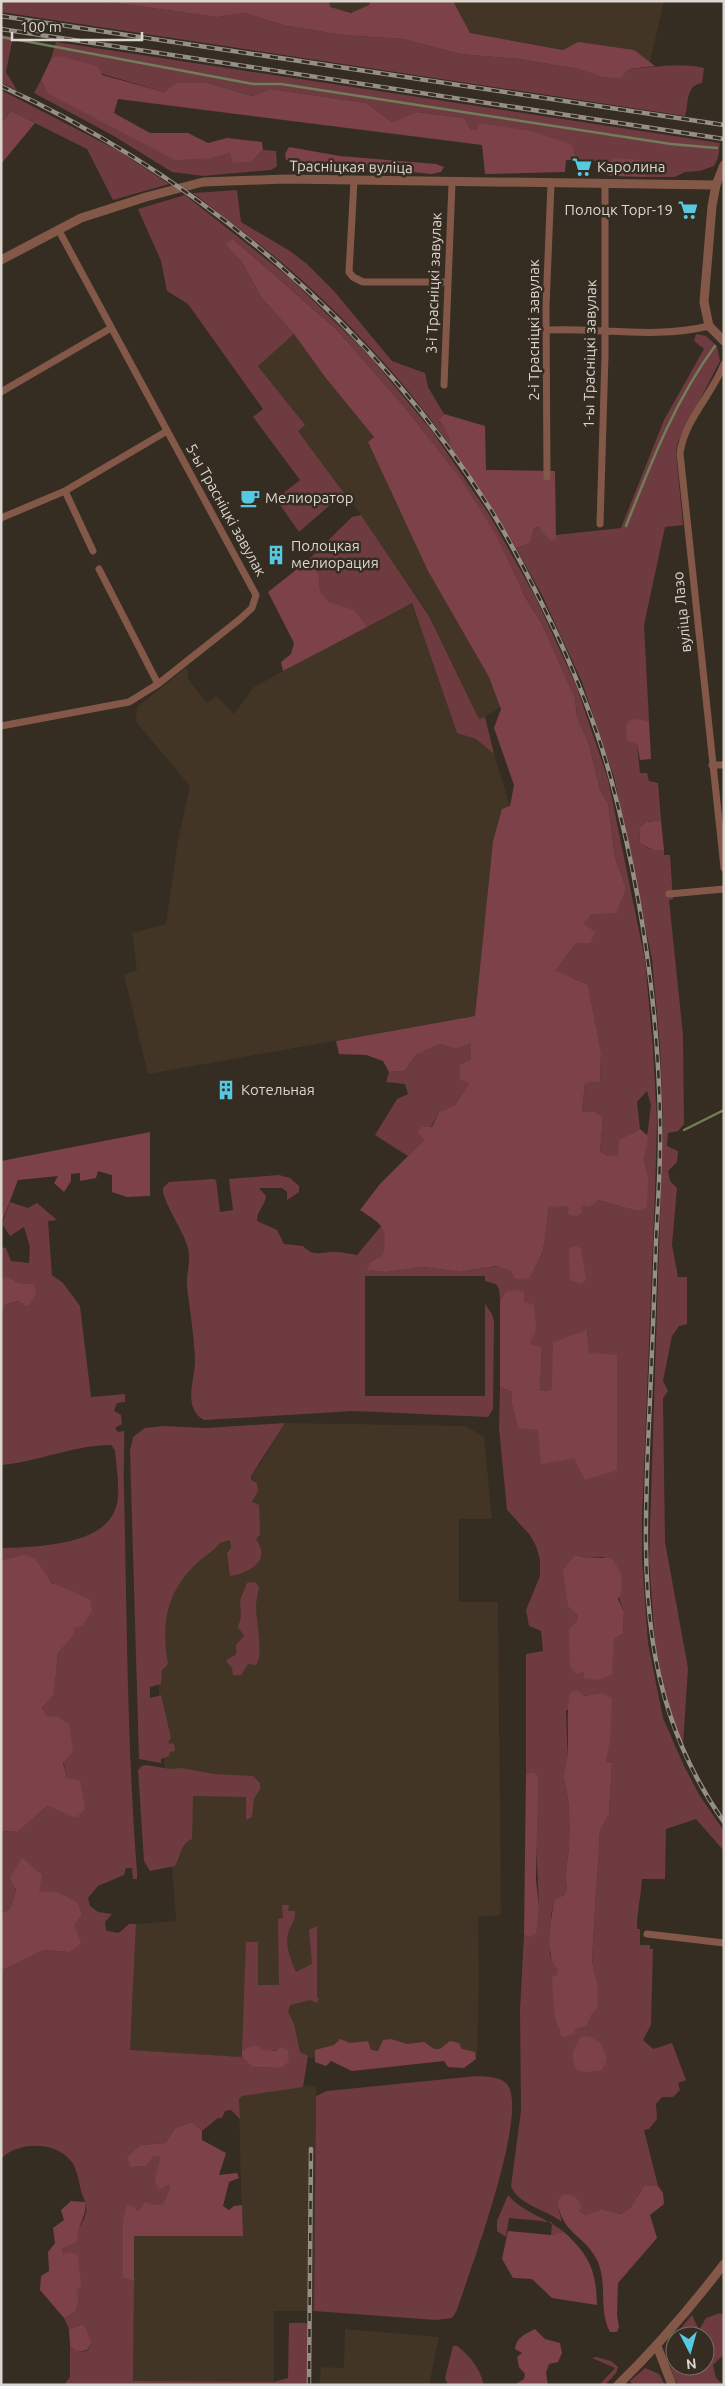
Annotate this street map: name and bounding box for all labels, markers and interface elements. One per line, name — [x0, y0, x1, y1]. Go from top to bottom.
scale bar — [12, 10, 142, 42]
text: 100 m — [20, 18, 62, 35]
supermarket icon: Каролина — [571, 156, 593, 178]
street label: Трасніцкая вуліца — [289, 157, 413, 176]
place label: Каролина — [597, 158, 666, 175]
supermarket icon: Полоцк Торг-19 — [677, 199, 699, 221]
place label: Полоцк Торг-19 — [565, 201, 673, 218]
street label: 3-і Трасніцкі завулак — [423, 212, 444, 354]
street label: 2-і Трасніцкі завулак — [525, 259, 542, 401]
street label: 1-ы Трасніцкі завулак — [580, 279, 599, 429]
street label: 5-ы Трасніцкі завулак — [183, 440, 270, 579]
cafe icon: Мелиоратор — [239, 487, 261, 509]
place label: Мелиоратор — [265, 489, 353, 506]
place label: Полоцкая мелиорация — [291, 537, 379, 571]
building icon: Полоцкая мелиорация — [265, 544, 287, 566]
street label: вуліца Лазо — [669, 571, 694, 654]
building icon: Котельная — [215, 1079, 237, 1101]
place label: Котельная — [241, 1081, 315, 1098]
north arrow — [665, 2326, 715, 2376]
text: N — [685, 2355, 697, 2372]

